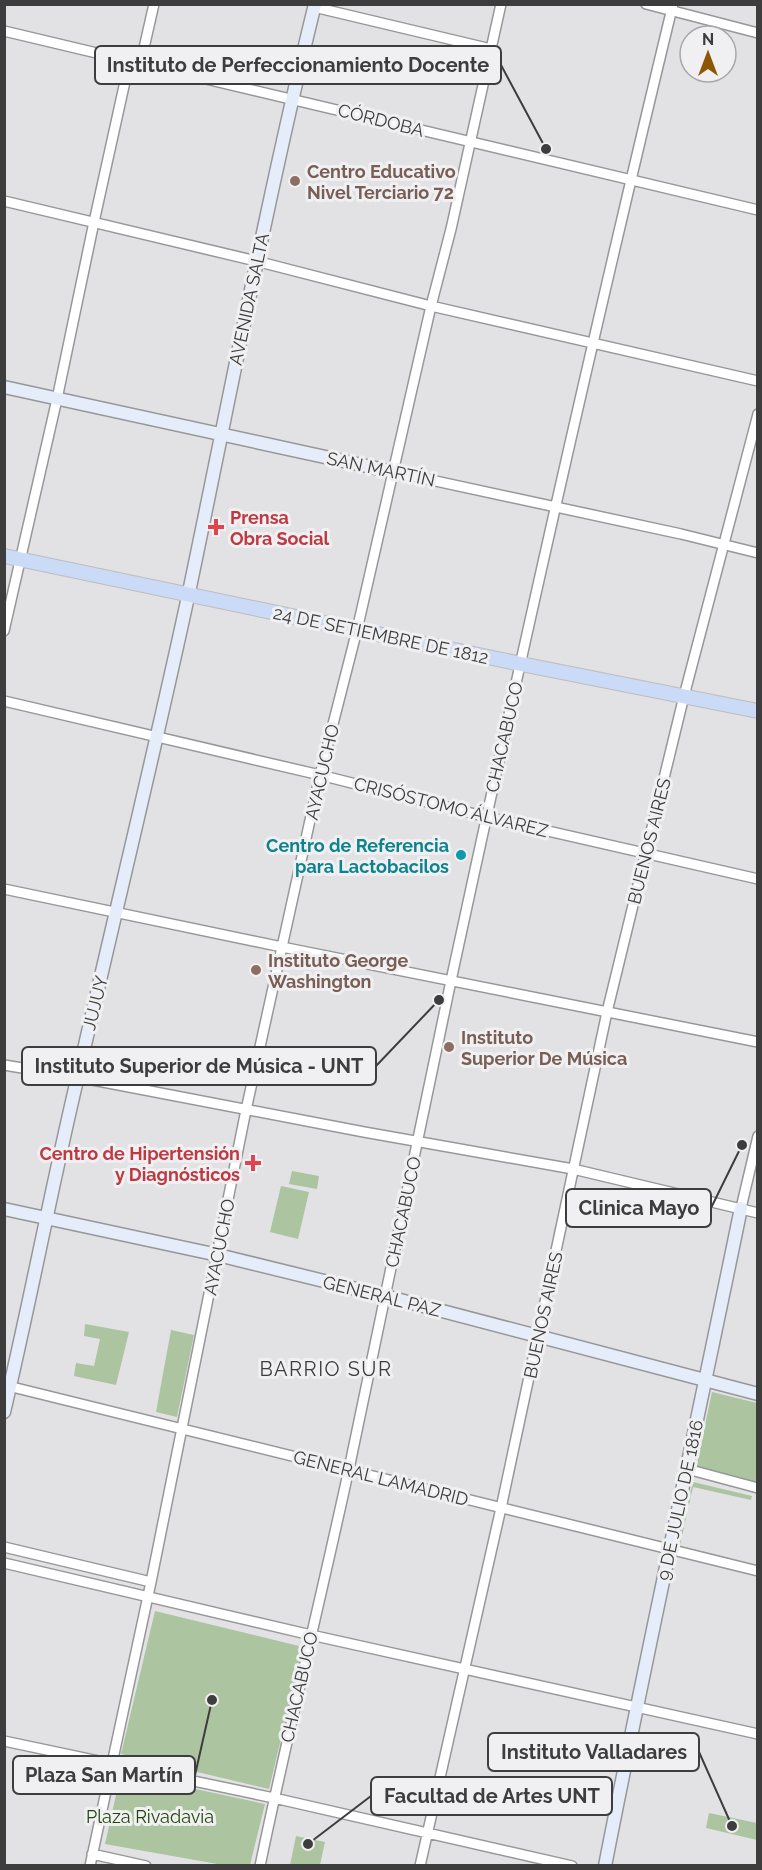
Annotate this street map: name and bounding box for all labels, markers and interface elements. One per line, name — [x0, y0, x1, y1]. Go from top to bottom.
north arrow — [678, 24, 738, 84]
text: N — [702, 30, 714, 49]
callout: Instituto de Perfeccionamiento Docente — [95, 46, 501, 84]
text: Instituto de Perfeccionamiento Docente — [107, 53, 489, 77]
street label: CÓRDOBA — [336, 98, 426, 141]
place label: Centro Educativo Nivel Terciario 72 — [307, 161, 456, 203]
marker: Centro Educativo Nivel Terciario 72 — [288, 174, 302, 188]
street label: AVENIDA SALTA — [225, 231, 273, 367]
street label: SAN MARTÍN — [325, 446, 437, 491]
place label: Prensa Obra Social — [230, 507, 330, 549]
marker: Prensa Obra Social — [207, 518, 225, 536]
street label: 24 DE SETIEMBRE DE 1812 — [271, 602, 491, 668]
street label: CHACABUCO — [481, 680, 527, 794]
street label: AYACUCHO — [301, 722, 343, 822]
street label: CRISÓSTOMO ÁLVAREZ — [352, 772, 551, 841]
street label: BUENOS AIRES — [623, 776, 675, 906]
place label: Centro de Referencia para Lactobacilos — [266, 835, 449, 877]
marker: Centro de Referencia para Lactobacilos — [454, 848, 468, 862]
place label: Instituto George Washington — [268, 950, 408, 992]
marker: Instituto George Washington — [249, 963, 263, 977]
street label: JUJUY — [78, 973, 112, 1033]
place label: Instituto Superior De Música — [461, 1027, 627, 1069]
marker: Instituto Superior De Música — [442, 1040, 456, 1054]
callout: Instituto Superior de Música - UNT — [22, 1047, 376, 1085]
text: Instituto Superior de Música - UNT — [35, 1054, 364, 1078]
place label: Centro de Hipertensión y Diagnósticos — [40, 1143, 240, 1185]
marker: Centro de Hipertensión y Diagnósticos — [244, 1154, 262, 1172]
street label: CHACABUCO — [381, 1155, 425, 1269]
callout: Clinica Mayo — [566, 1189, 711, 1227]
text: Clinica Mayo — [579, 1196, 699, 1220]
street label: AYACUCHO — [199, 1197, 239, 1297]
street label: BUENOS AIRES — [519, 1250, 567, 1380]
street label: GENERAL PAZ — [321, 1271, 443, 1321]
district label: BARRIO SUR — [259, 1357, 393, 1381]
street label: 9 DE JULIO DE 1816 — [653, 1418, 707, 1582]
street label: GENERAL LAMADRID — [291, 1446, 471, 1510]
street label: CHACABUCO — [276, 1630, 322, 1744]
callout: Instituto Valladares — [488, 1733, 699, 1771]
text: Instituto Valladares — [501, 1740, 687, 1764]
callout: Plaza San Martín — [13, 1756, 195, 1794]
text: Plaza San Martín — [25, 1763, 183, 1787]
callout: Facultad de Artes UNT — [371, 1777, 612, 1815]
text: Facultad de Artes UNT — [384, 1784, 601, 1808]
park label: Plaza Rivadavia — [86, 1806, 214, 1827]

